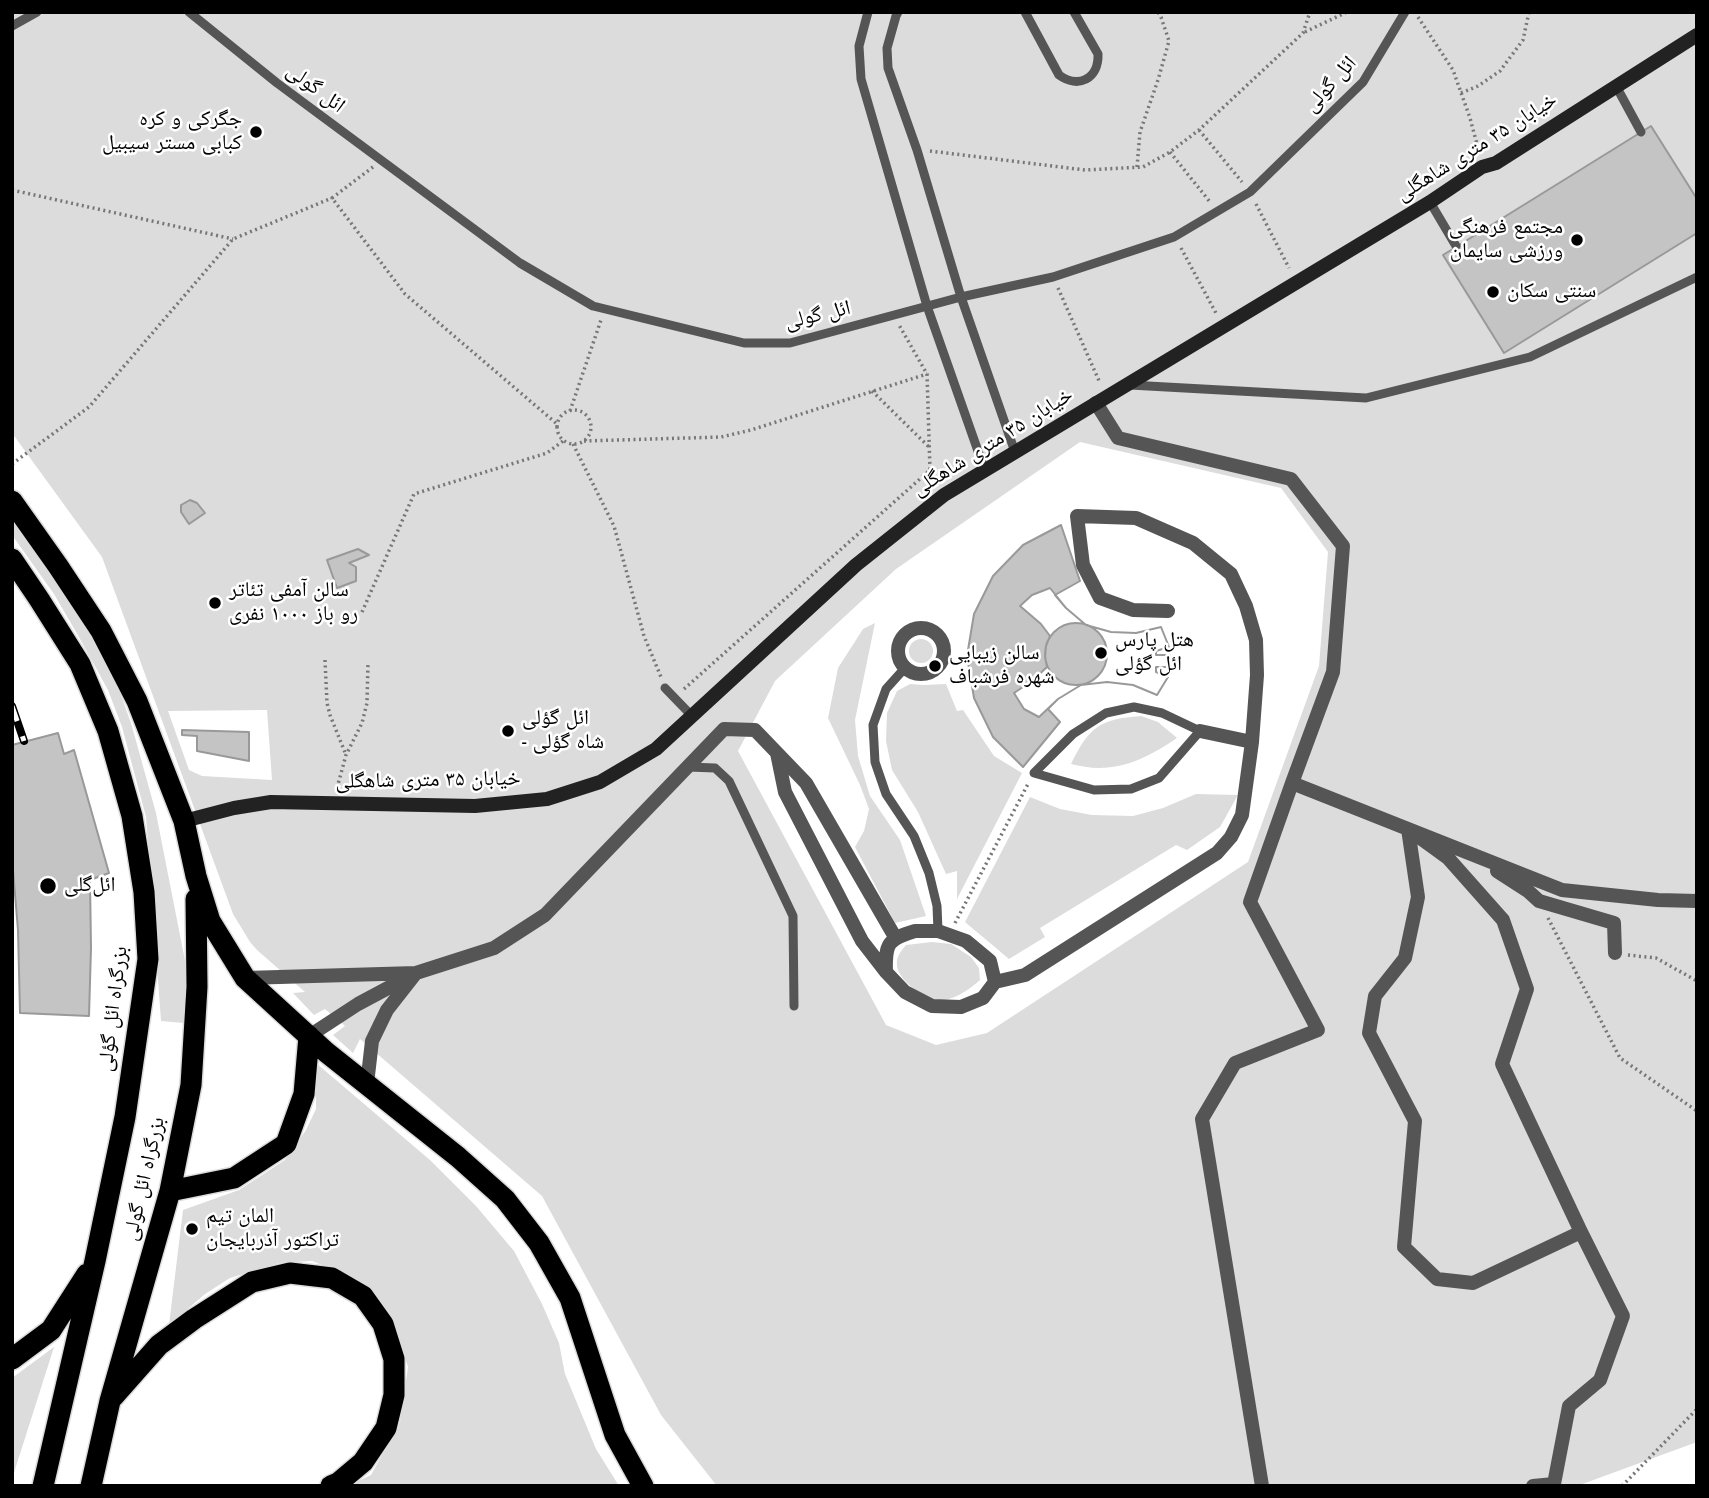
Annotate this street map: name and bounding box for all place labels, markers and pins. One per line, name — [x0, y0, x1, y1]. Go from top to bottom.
place label: جگرکی و کره کبابی مستر سیبیل — [102, 107, 242, 157]
marker: جگرکی و کره کبابی مستر سیبیل — [248, 124, 264, 140]
place label: مجتمع فرهنگی ورزشی سایمان — [1449, 215, 1563, 265]
marker: مجتمع فرهنگی ورزشی سایمان — [1569, 232, 1585, 248]
place label: سنتی سکان — [1507, 279, 1596, 305]
marker: سنتی سکان — [1485, 284, 1501, 300]
place label: سالن آمفی تئاتر رو باز ۱۰۰۰ نفری — [229, 578, 358, 628]
marker: سالن آمفی تئاتر رو باز ۱۰۰۰ نفری — [207, 595, 223, 611]
place label: هتل پارس ائل گؤلی — [1115, 628, 1194, 678]
place label: سالن زیبایی شهره فرشباف — [949, 641, 1055, 691]
marker: هتل پارس ائل گؤلی — [1093, 645, 1109, 661]
marker: سالن زیبایی شهره فرشباف — [927, 658, 943, 674]
place label: ائل گؤلی - شاه گؤلی — [522, 706, 604, 756]
marker: ائل گؤلی - شاه گؤلی — [500, 723, 516, 739]
place label: ائل‌گلی — [64, 873, 115, 899]
marker: ائل‌گلی — [38, 876, 58, 896]
place label: المان تیم تراکتور آذربایجان — [206, 1204, 339, 1254]
marker: المان تیم تراکتور آذربایجان — [184, 1221, 200, 1237]

